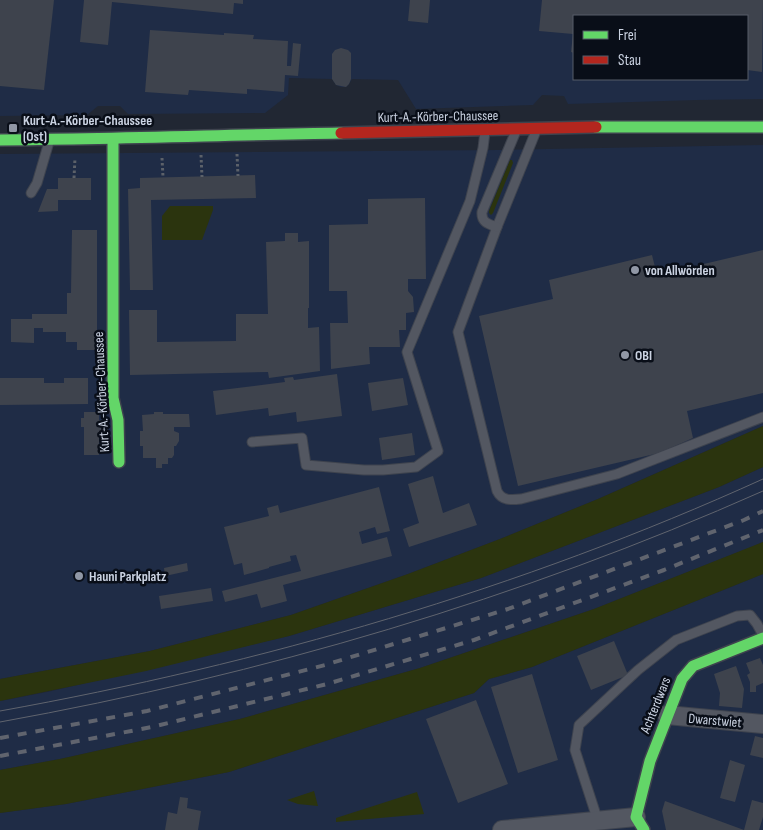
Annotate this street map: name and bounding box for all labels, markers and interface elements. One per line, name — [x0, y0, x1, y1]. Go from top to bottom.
legend — [573, 15, 748, 80]
text: Frei — [618, 26, 637, 45]
text: Stau — [618, 51, 641, 70]
street label: Kurt-A.-Körber-Chaussee — [377, 107, 499, 126]
place label: Kurt-A.-Körber-Chaussee (Ost) — [23, 112, 152, 145]
marker: Kurt-A.-Körber-Chaussee (Ost) — [7, 122, 19, 134]
place label: von Allwörden — [645, 262, 715, 279]
marker: von Allwörden — [629, 264, 641, 276]
street label: Kurt-A.-Körber-Chaussee — [90, 331, 113, 453]
place label: OBI — [635, 347, 652, 364]
marker: OBI — [619, 349, 631, 361]
place label: Hauni Parkplatz — [89, 568, 167, 585]
marker: Hauni Parkplatz — [73, 570, 85, 582]
street label: Achterdwars — [636, 675, 674, 737]
street label: Dwarstwiet — [688, 710, 742, 731]

